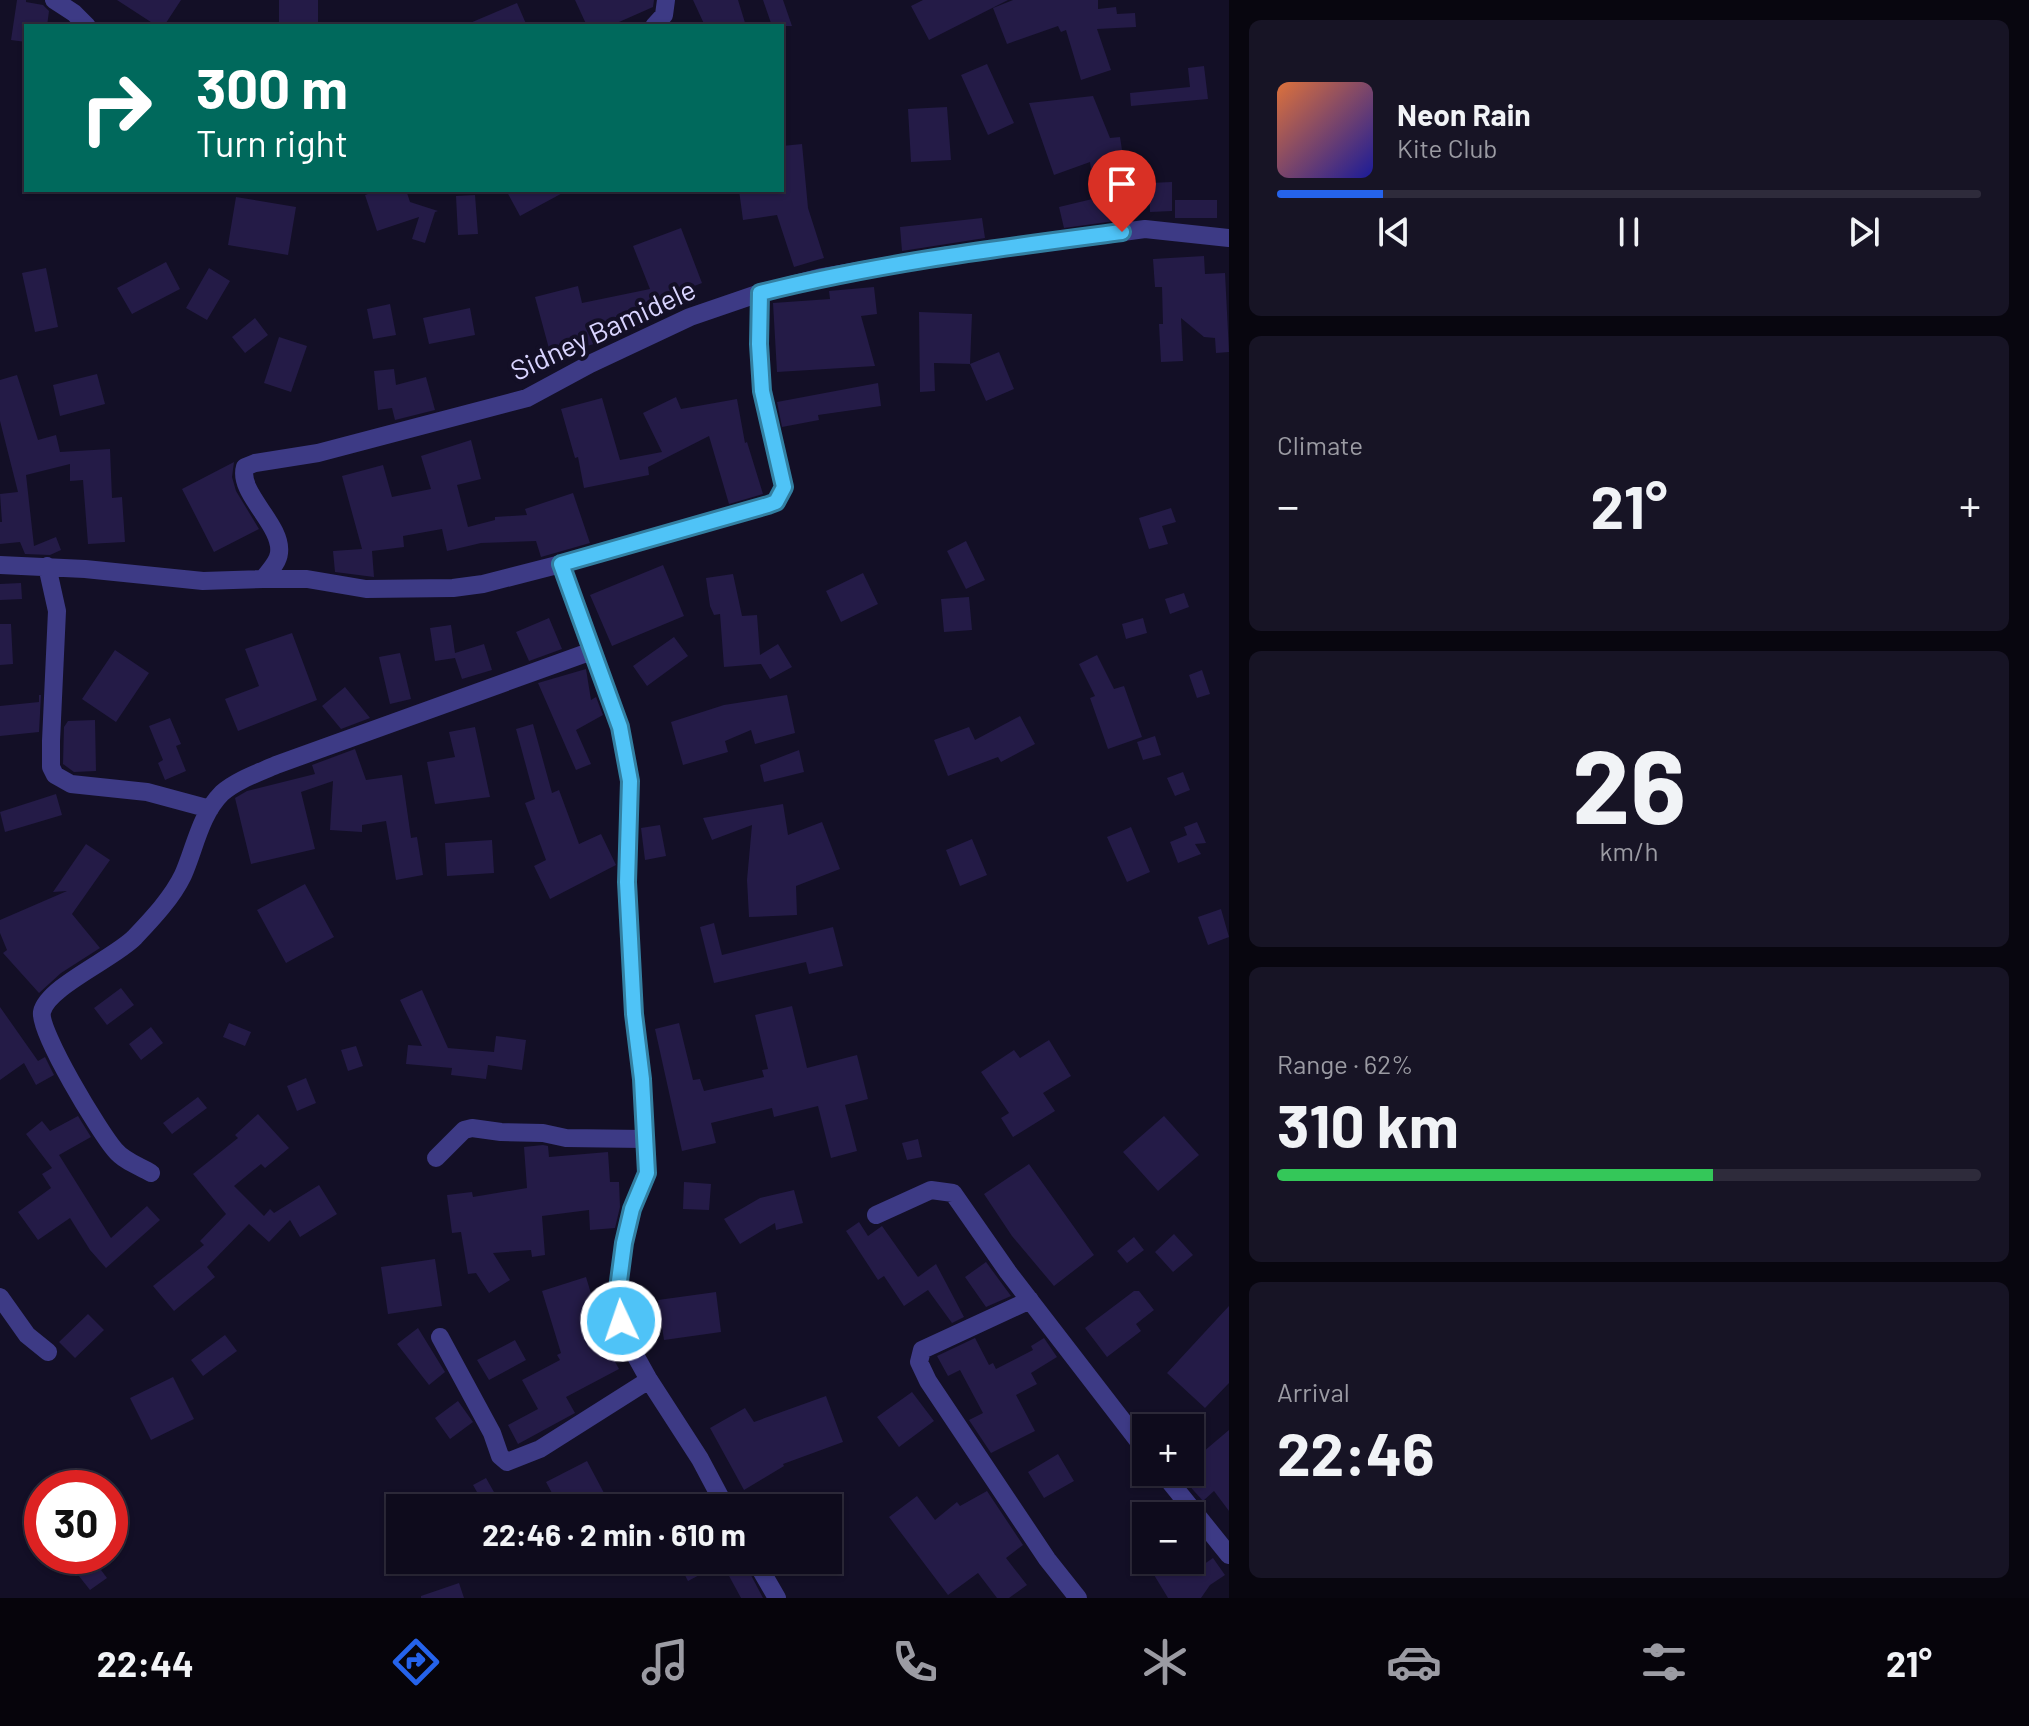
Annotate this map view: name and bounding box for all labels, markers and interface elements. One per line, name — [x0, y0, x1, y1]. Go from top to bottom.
text: 300 m — [196, 53, 348, 120]
icon: right — [64, 56, 168, 160]
text: Neon Rain — [1397, 96, 1531, 132]
text: Turn right — [196, 121, 348, 164]
text: Kite Club — [1397, 132, 1498, 163]
pin — [1088, 150, 1156, 232]
icon: arrive — [1100, 162, 1144, 206]
icon: previous — [1372, 210, 1416, 254]
icon: pause — [1607, 210, 1651, 254]
icon: next — [1842, 210, 1886, 254]
street label: Sidney Bamidele — [505, 271, 701, 387]
text: Climate — [1277, 429, 1363, 460]
text: 21° — [1590, 469, 1668, 541]
text: − — [1277, 478, 1299, 531]
text: + — [1959, 478, 1981, 531]
text: 26 — [1572, 720, 1686, 845]
text: km/h — [1600, 835, 1658, 866]
text: Range · 62% — [1277, 1048, 1413, 1079]
text: 310 km — [1277, 1088, 1459, 1160]
position arrow — [579, 1279, 663, 1363]
text: Arrival — [1277, 1376, 1350, 1407]
map controls — [1132, 1414, 1204, 1574]
button: + — [1132, 1414, 1204, 1486]
text: 22:46 — [1277, 1416, 1435, 1488]
speed limit sign: 30 — [24, 1470, 128, 1574]
button: − — [1132, 1502, 1204, 1574]
text: 22:46 · 2 min · 610 m — [482, 1516, 746, 1552]
icon: directions — [388, 1634, 444, 1690]
icon: music — [637, 1634, 693, 1690]
icon: phone — [887, 1634, 943, 1690]
icon: climate — [1137, 1634, 1193, 1690]
icon: car — [1386, 1634, 1442, 1690]
icon: filters — [1636, 1634, 1692, 1690]
text: 22:44 — [97, 1641, 194, 1684]
text: 21° — [1886, 1641, 1932, 1684]

